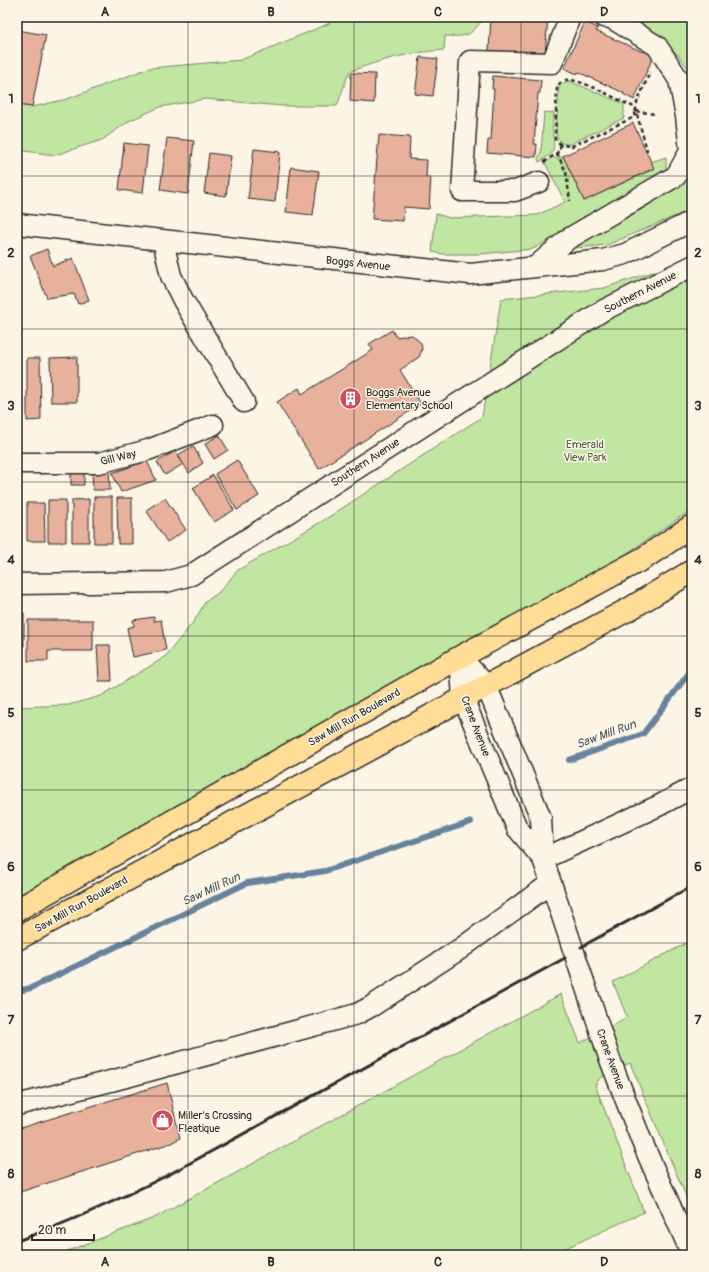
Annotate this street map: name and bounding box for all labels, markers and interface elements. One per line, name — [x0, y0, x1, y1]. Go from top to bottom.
text: A — [101, 4, 110, 20]
text: B — [267, 4, 275, 20]
text: C — [434, 4, 442, 20]
text: D — [600, 4, 608, 20]
text: 1 — [8, 91, 14, 107]
text: 1 — [695, 91, 701, 107]
text: 2 — [7, 245, 15, 261]
text: 2 — [694, 245, 702, 261]
street label: Boggs Avenue — [325, 254, 391, 273]
street label: Southern Avenue — [602, 268, 679, 316]
building icon: Boggs Avenue Elementary School — [338, 385, 364, 411]
place label: Boggs Avenue Elementary School — [366, 386, 453, 412]
text: 3 — [7, 398, 15, 414]
text: 3 — [694, 398, 702, 414]
street label: Southern Avenue — [329, 435, 403, 489]
park label: Emerald View Park — [563, 438, 607, 464]
street label: Gill Way — [99, 447, 137, 468]
text: 4 — [7, 552, 15, 568]
text: 4 — [694, 552, 702, 568]
street label: Saw Mill Run Boulevard — [306, 686, 403, 749]
street label: Crane Avenue — [458, 694, 493, 759]
text: 5 — [7, 705, 15, 721]
text: 5 — [694, 705, 702, 721]
water label: Saw Mill Run — [574, 716, 639, 752]
text: 6 — [7, 859, 15, 875]
text: 6 — [694, 859, 702, 875]
water label: Saw Mill Run — [180, 869, 244, 909]
street label: Saw Mill Run Boulevard — [33, 873, 130, 935]
text: 7 — [8, 1012, 15, 1028]
text: 7 — [695, 1012, 702, 1028]
street label: Crane Avenue — [594, 1027, 628, 1092]
shop icon: Miller's Crossing Fleatique — [149, 1108, 175, 1134]
place label: Miller's Crossing Fleatique — [178, 1109, 252, 1135]
text: 8 — [8, 1166, 15, 1182]
text: 8 — [695, 1166, 702, 1182]
scale bar — [32, 1216, 94, 1242]
text: 20 m — [38, 1223, 67, 1238]
text: A — [101, 1254, 110, 1270]
text: B — [267, 1254, 275, 1270]
text: C — [434, 1254, 442, 1270]
text: D — [600, 1254, 608, 1270]

